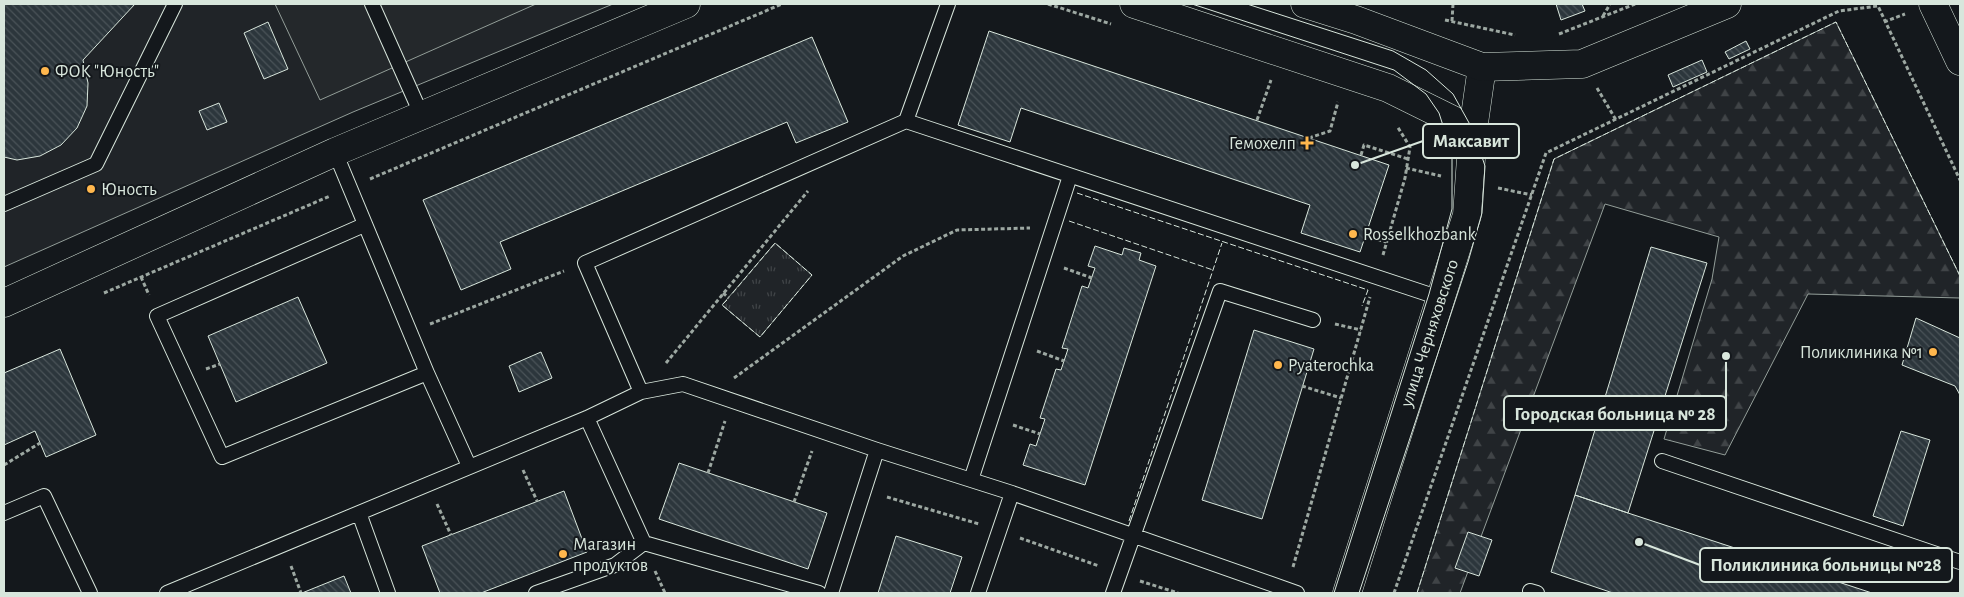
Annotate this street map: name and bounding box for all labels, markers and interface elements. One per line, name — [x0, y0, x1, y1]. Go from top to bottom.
place label: ФОК "Юность" — [55, 63, 159, 81]
marker: ФОК "Юность" — [39, 65, 51, 77]
callout: Максавит — [1423, 124, 1519, 158]
text: Максавит — [1433, 132, 1510, 151]
place label: Гемохелп — [1229, 135, 1296, 153]
marker: Гемохелп — [1300, 136, 1314, 150]
place label: Юность — [101, 181, 157, 199]
marker: Юность — [85, 183, 97, 195]
place label: Rosselkhozbank — [1363, 226, 1476, 244]
marker: Rosselkhozbank — [1347, 228, 1359, 240]
street label: улица Черняховского — [1397, 257, 1462, 410]
place label: Поликлиника №1 — [1800, 344, 1923, 362]
marker: Поликлиника №1 — [1927, 346, 1939, 358]
place label: Pyaterochka — [1288, 357, 1374, 375]
marker: Pyaterochka — [1272, 359, 1284, 371]
callout: Городская больница № 28 — [1504, 396, 1726, 430]
text: Городская больница № 28 — [1514, 405, 1716, 424]
place label: Магазин продуктов — [573, 536, 648, 575]
marker: Магазин продуктов — [557, 548, 569, 560]
callout: Поликлиника больницы №28 — [1700, 548, 1952, 582]
text: Поликлиника больницы №28 — [1710, 556, 1942, 575]

